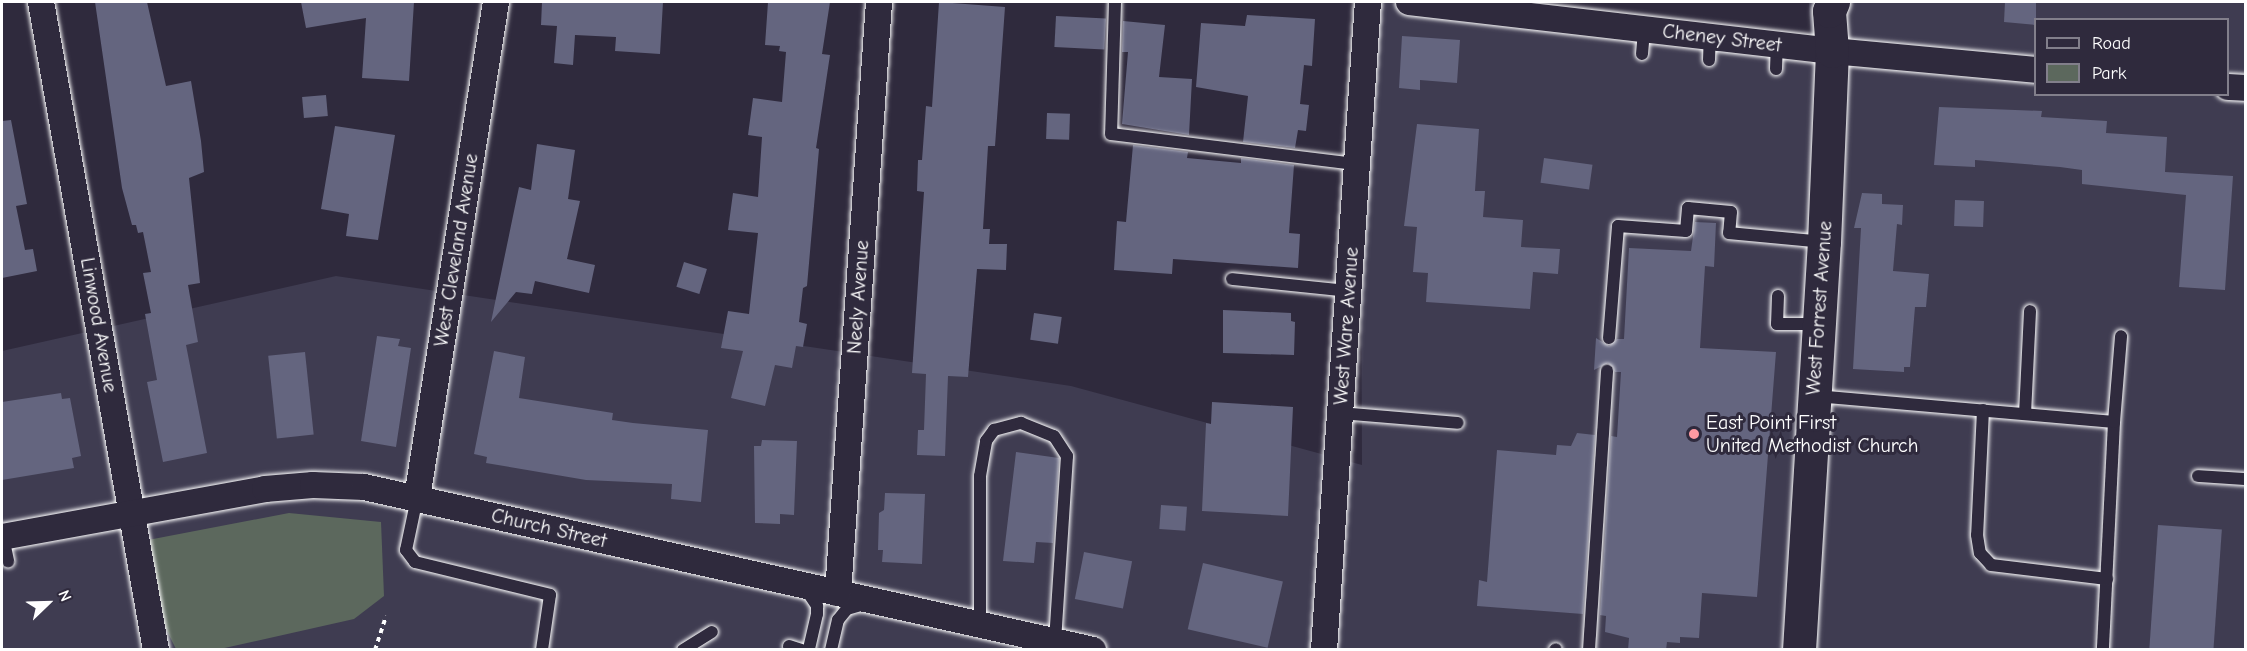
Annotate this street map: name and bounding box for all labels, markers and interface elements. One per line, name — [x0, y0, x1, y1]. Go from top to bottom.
legend — [2034, 18, 2229, 96]
street label: Cheney Street — [1661, 19, 1783, 57]
text: Road — [2092, 33, 2131, 54]
text: Park — [2092, 63, 2126, 84]
street label: West Cleveland Avenue — [429, 152, 483, 348]
street label: West Forrest Avenue — [1801, 220, 1837, 396]
street label: Neely Avenue — [842, 239, 874, 355]
street label: West Ware Avenue — [1329, 246, 1363, 406]
street label: Linwood Avenue — [75, 256, 123, 394]
place label: East Point First United Methodist Church — [1706, 410, 1918, 457]
marker: East Point First United Methodist Church — [1687, 427, 1701, 441]
street label: Church Street — [489, 503, 609, 553]
north arrow — [18, 573, 78, 633]
text: N — [54, 588, 75, 604]

